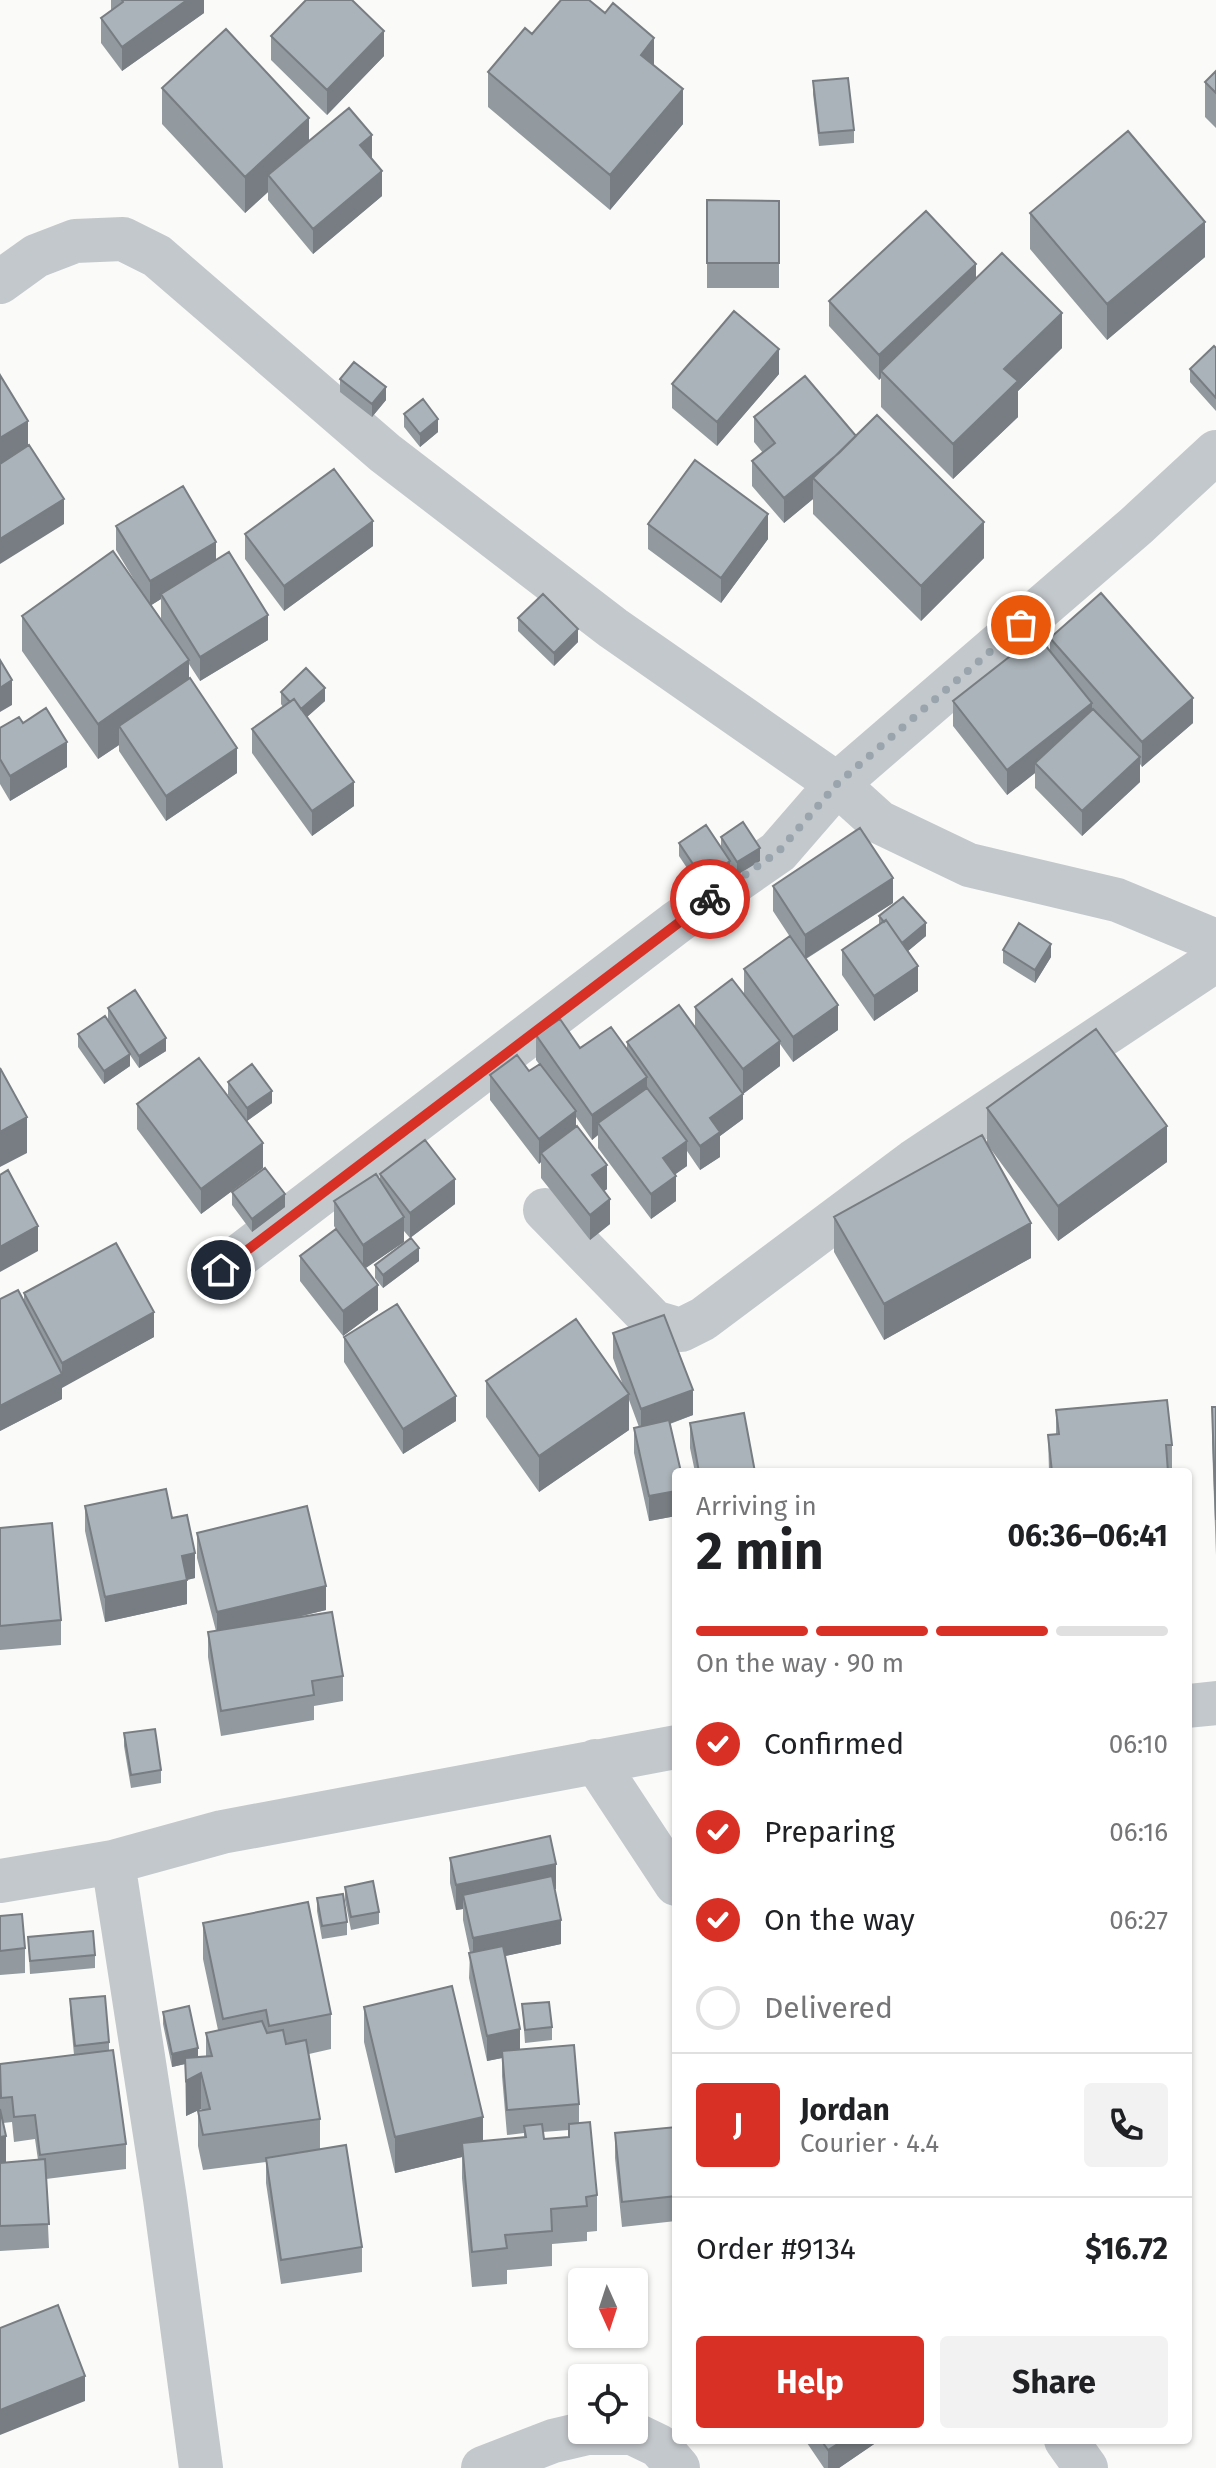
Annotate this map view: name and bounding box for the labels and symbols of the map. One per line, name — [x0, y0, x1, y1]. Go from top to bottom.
pin — [987, 591, 1055, 659]
courier — [670, 859, 750, 939]
pin — [187, 1236, 255, 1304]
north arrow — [568, 2268, 648, 2348]

